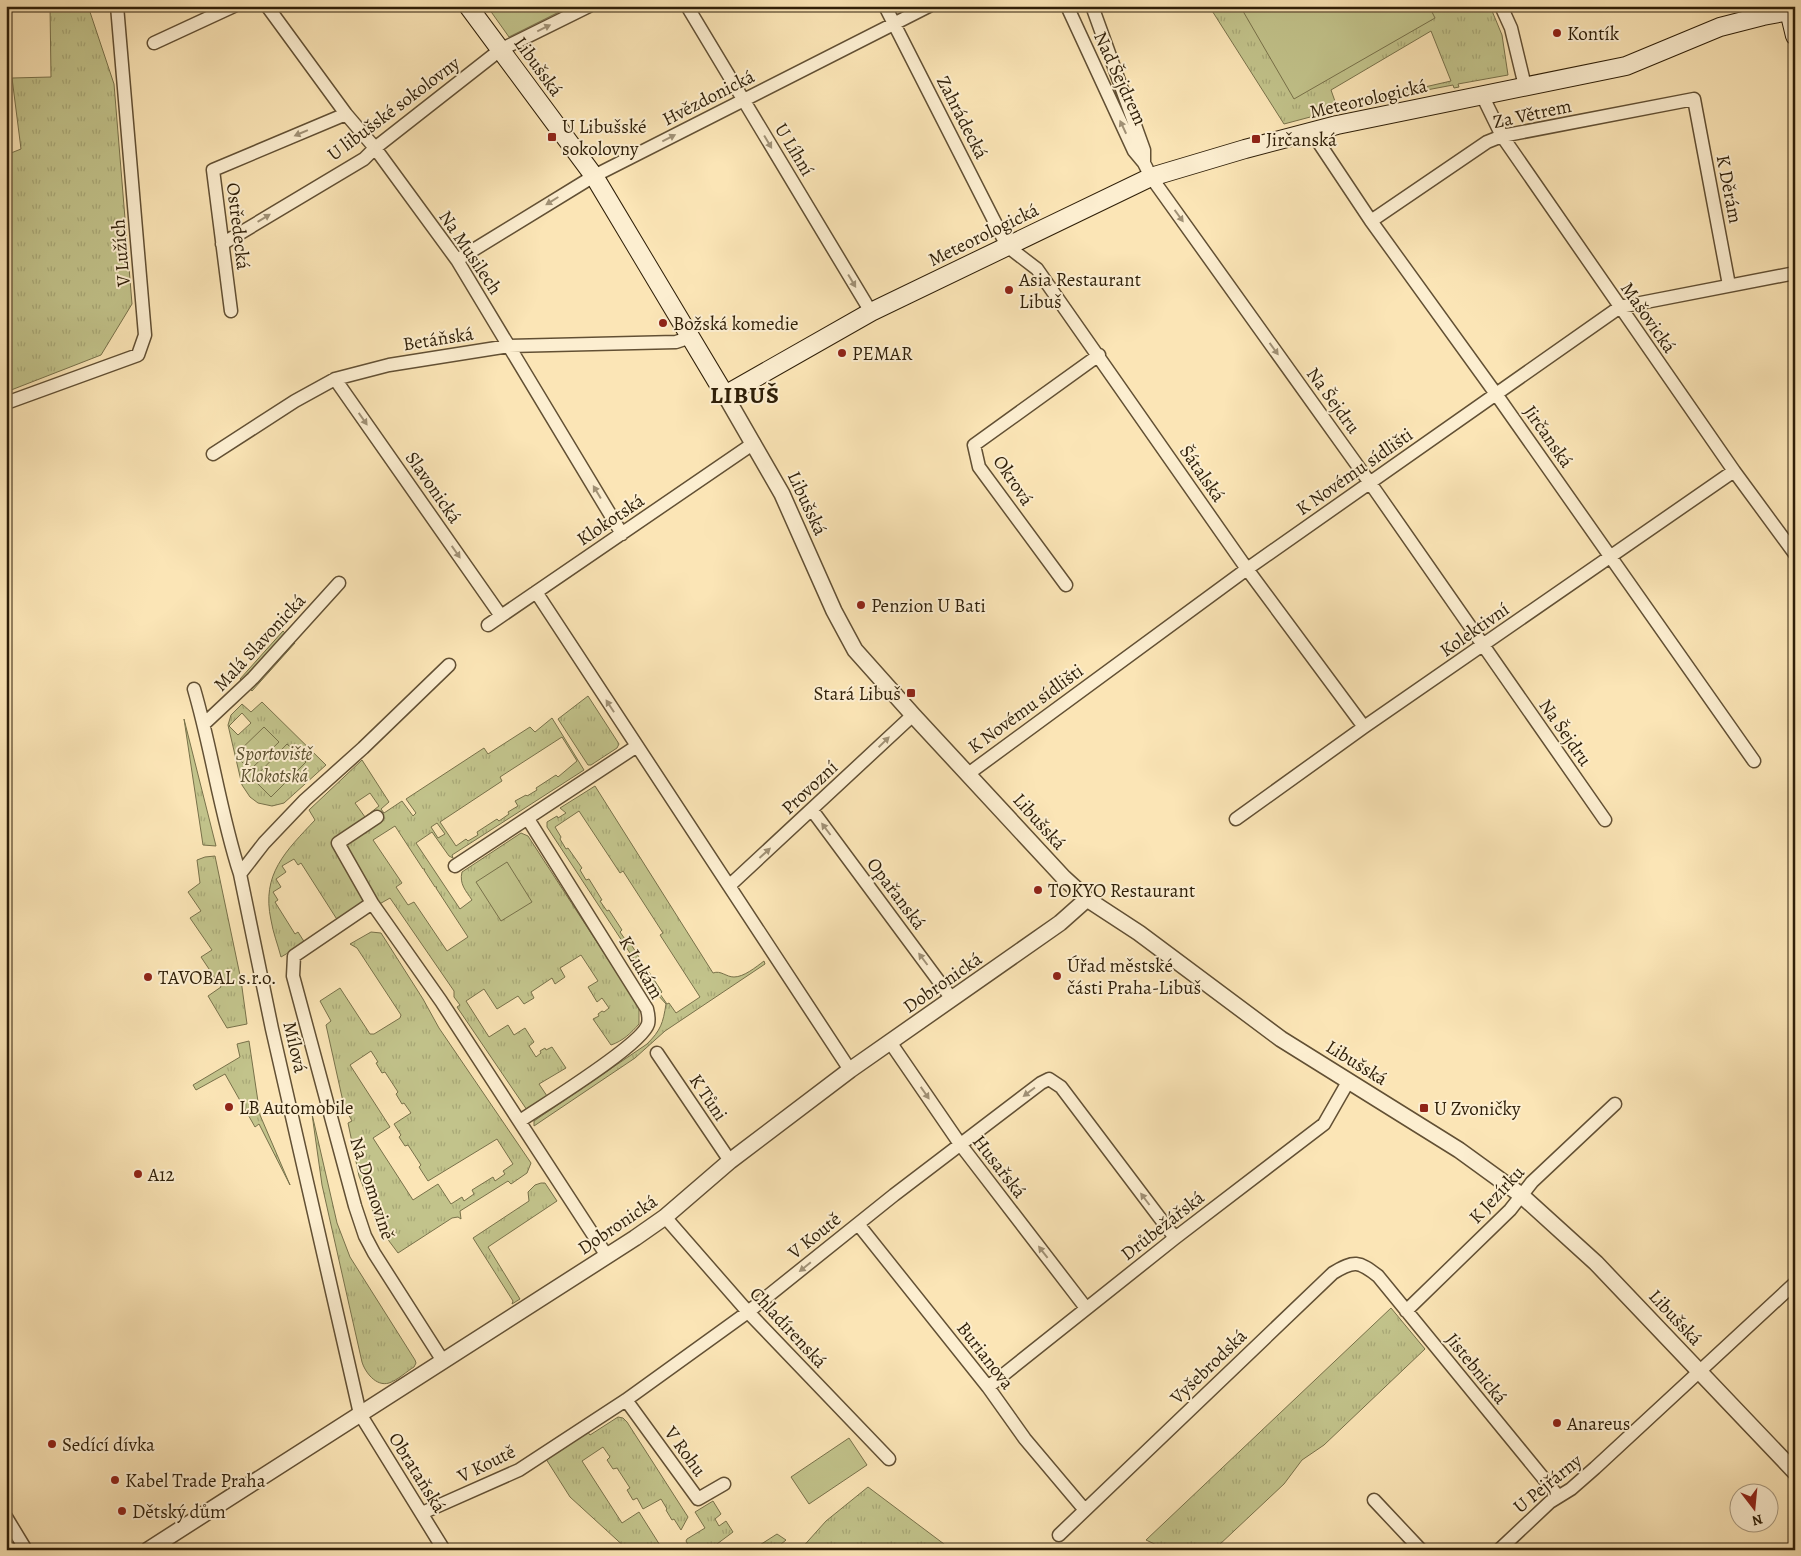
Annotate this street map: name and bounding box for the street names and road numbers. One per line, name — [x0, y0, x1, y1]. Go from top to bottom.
street label: Nad Šejdrem — [1087, 27, 1153, 130]
street label: Libušská — [508, 31, 569, 102]
street label: U libušské sokolovny — [322, 50, 466, 167]
street label: Hvězdonická — [658, 63, 759, 132]
street label: Zahrádecká — [930, 71, 994, 164]
street label: Meteorologická — [1307, 73, 1430, 125]
street label: Za Větrem — [1490, 93, 1574, 135]
street label: U Líhní — [768, 118, 820, 181]
street label: K Děrám — [1710, 153, 1748, 226]
street label: Ostředecká — [220, 181, 256, 271]
street label: Meteorologická — [924, 197, 1043, 273]
street label: Na Musilech — [432, 205, 508, 300]
street label: V Lužích — [105, 218, 137, 289]
street label: Mašovická — [1614, 277, 1682, 358]
street label: Betáňská — [401, 321, 475, 357]
street label: Na Šejdru — [1300, 362, 1367, 440]
street label: Jirčanská — [1517, 400, 1579, 473]
street label: K Novému sídlišti — [1291, 422, 1418, 522]
street label: Šátalská — [1173, 440, 1231, 507]
street label: Slavonická — [399, 446, 468, 529]
street label: Okrová — [987, 450, 1040, 511]
street label: Libušská — [781, 467, 833, 540]
street label: Klokotská — [572, 488, 650, 552]
street label: Malá Slavonická — [208, 588, 312, 697]
street label: Kolektivní — [1435, 596, 1515, 663]
street label: K Novému sídlišti — [962, 658, 1089, 760]
street label: Na Šejdru — [1533, 694, 1598, 772]
street label: Provozní — [776, 755, 844, 821]
street label: Libušská — [1007, 788, 1072, 856]
street label: Opařanská — [861, 852, 932, 935]
street label: K Lukám — [613, 931, 670, 1004]
street label: Dobronická — [898, 946, 987, 1019]
street label: Mílová — [277, 1019, 314, 1076]
street label: Libušská — [1321, 1034, 1392, 1092]
street label: K Tůni — [683, 1069, 733, 1126]
street label: Husařská — [966, 1129, 1032, 1204]
street label: Na Domovině — [343, 1134, 401, 1243]
street label: K Jezírku — [1463, 1159, 1531, 1229]
street label: Drůbežářská — [1115, 1185, 1210, 1267]
street label: Dobronická — [573, 1189, 663, 1261]
street label: V Koutě — [782, 1206, 847, 1266]
street label: Chladírenská — [744, 1281, 833, 1374]
street label: Libušská — [1643, 1284, 1708, 1352]
street label: Burianova — [950, 1316, 1020, 1395]
street label: Vyšebrodská — [1164, 1323, 1253, 1411]
street label: Jistebnická — [1439, 1327, 1513, 1410]
street label: V Rohu — [658, 1420, 713, 1483]
street label: Obrataňská — [382, 1427, 452, 1518]
street label: V Koutě — [452, 1439, 520, 1489]
street label: U Pejřárny — [1508, 1448, 1588, 1519]

